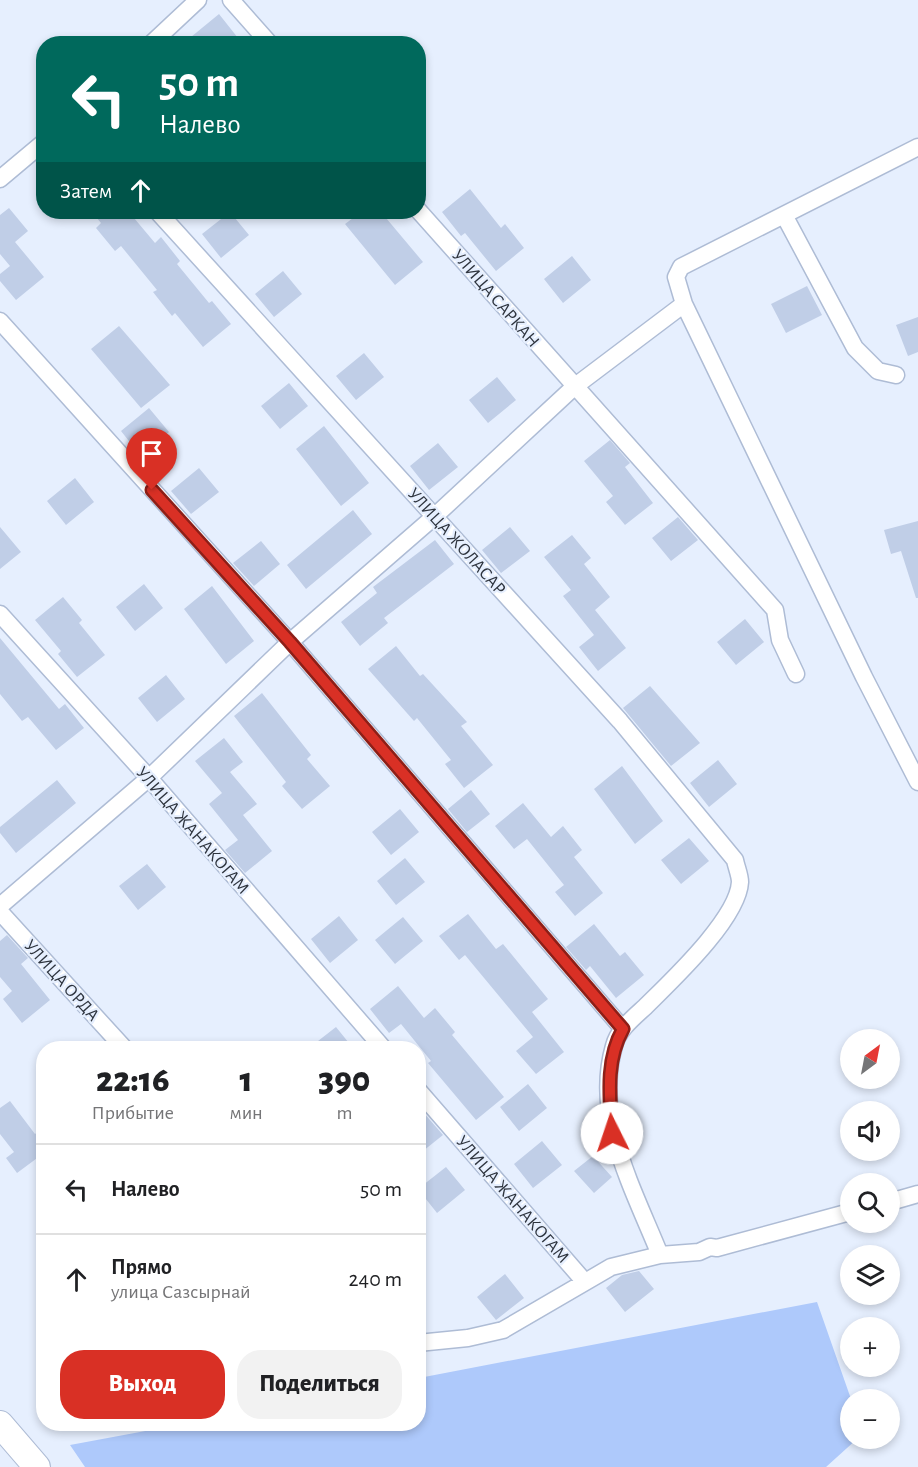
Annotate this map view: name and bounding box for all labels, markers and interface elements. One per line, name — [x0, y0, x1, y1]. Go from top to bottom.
icon: left — [60, 60, 138, 138]
text: 50 m — [159, 62, 239, 104]
text: Налево — [159, 111, 241, 138]
icon: ahead — [124, 174, 157, 207]
text: Затем — [60, 180, 112, 202]
street label: УЛИЦА САРКАН — [448, 246, 542, 351]
pin — [126, 428, 177, 490]
icon: arrive — [135, 437, 168, 470]
street label: УЛИЦА ЖОЛАСАР — [404, 485, 509, 598]
street label: УЛИЦА ЖАНАКОГАМ — [132, 764, 252, 898]
street label: УЛИЦА ОРДА — [20, 937, 102, 1025]
north arrow — [840, 1029, 900, 1089]
map controls — [840, 1029, 900, 1449]
text: 22:16 — [96, 1062, 170, 1098]
text: 1 — [240, 1062, 253, 1098]
text: 390 — [318, 1062, 370, 1098]
position arrow — [580, 1101, 644, 1165]
button: sound — [840, 1101, 900, 1161]
text: Прибытие — [92, 1103, 174, 1123]
text: мин — [230, 1103, 263, 1123]
text: m — [336, 1103, 352, 1123]
street label: УЛИЦА ЖАНАКОГАМ — [452, 1133, 572, 1267]
icon: left — [60, 1173, 93, 1206]
button: search — [840, 1173, 900, 1233]
text: Налево — [111, 1178, 180, 1200]
text: 50 m — [360, 1178, 402, 1200]
button: layers — [840, 1245, 900, 1305]
text: Прямо — [111, 1256, 172, 1278]
icon: ahead — [60, 1263, 93, 1296]
text: 240 m — [349, 1268, 402, 1290]
text: улица Сазсырнай — [111, 1282, 251, 1302]
button: + — [840, 1317, 900, 1377]
button: Выход — [60, 1350, 225, 1419]
button: Поделиться — [237, 1350, 402, 1419]
button: − — [840, 1389, 900, 1449]

